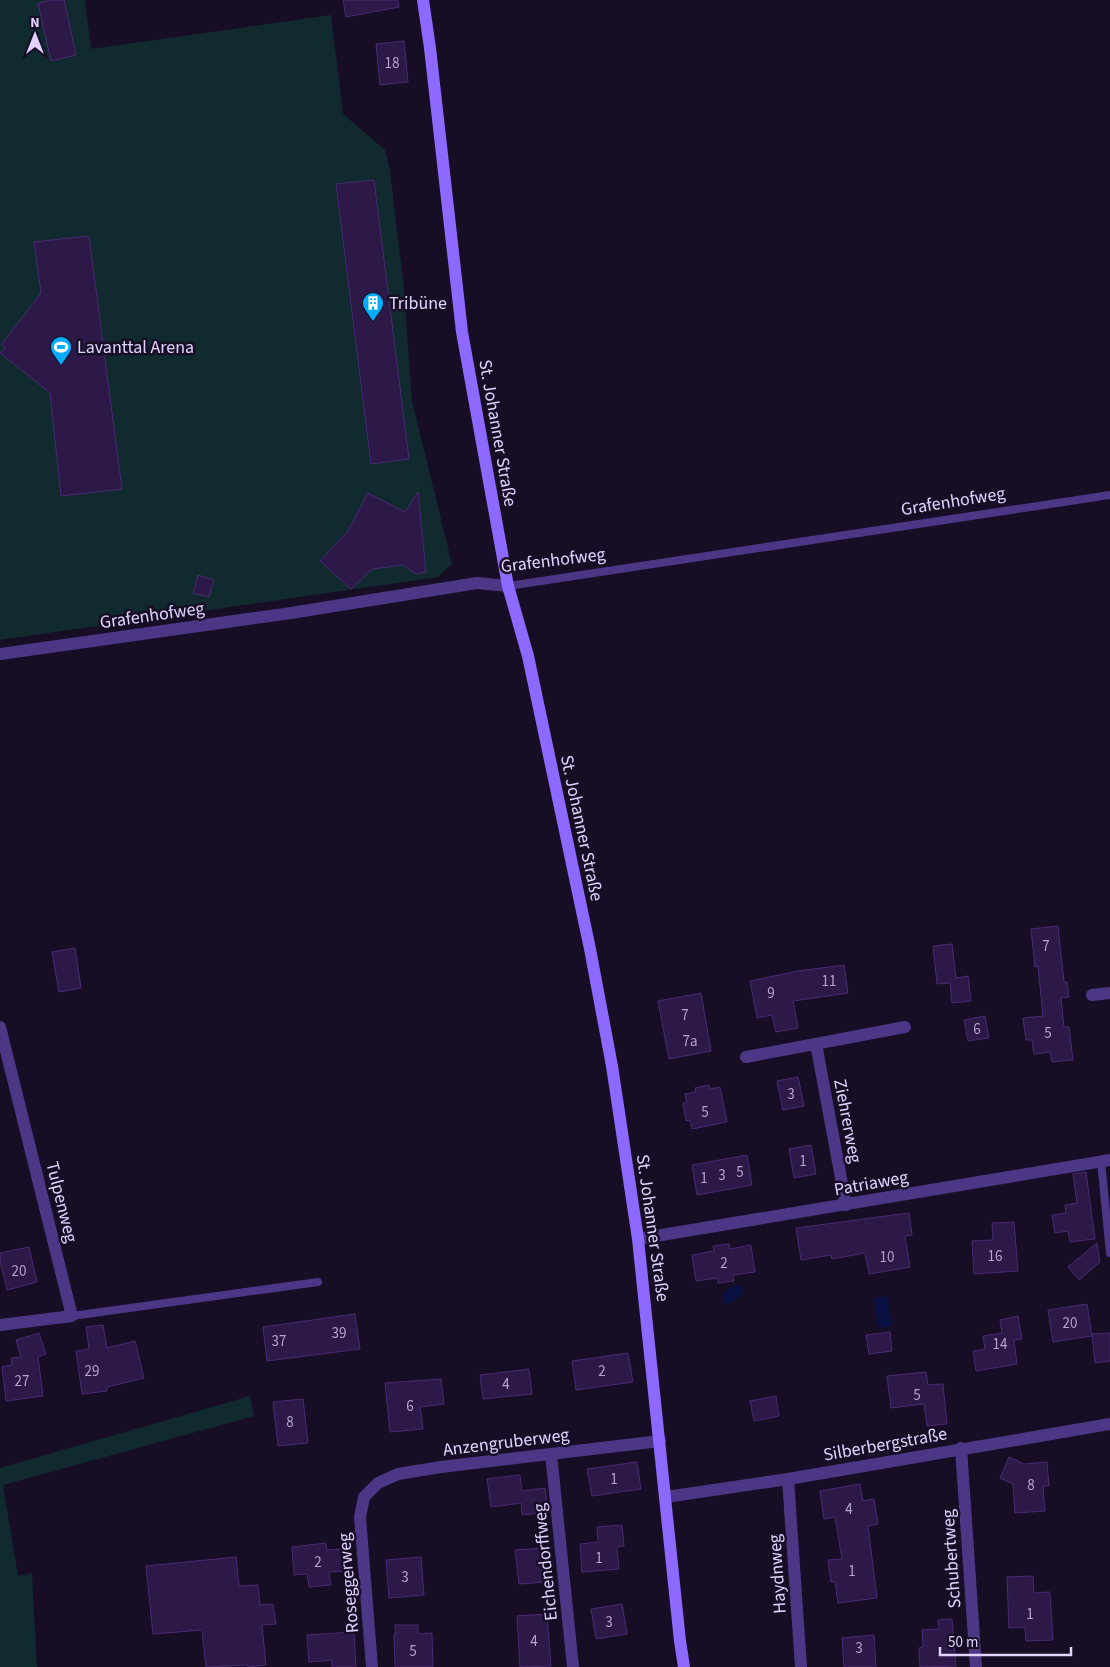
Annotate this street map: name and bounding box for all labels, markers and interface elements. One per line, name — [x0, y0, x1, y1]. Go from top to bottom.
north arrow — [10, 10, 60, 60]
text: N — [30, 13, 40, 33]
house number: 18 — [385, 53, 399, 74]
building icon: Tribüne — [361, 291, 385, 322]
place label: Tribüne — [389, 291, 447, 316]
sports icon: Lavanttal Arena — [49, 335, 73, 366]
place label: Lavanttal Arena — [77, 335, 194, 360]
street label: St. Johanner Straße — [472, 358, 523, 509]
street label: Grafenhofweg — [899, 481, 1007, 522]
street label: Grafenhofweg — [499, 542, 607, 579]
street label: Grafenhofweg — [98, 596, 206, 635]
street label: St. Johanner Straße — [554, 753, 609, 903]
house number: 7 — [1042, 936, 1050, 957]
house number: 11 — [822, 971, 836, 992]
house number: 9 — [767, 983, 775, 1004]
house number: 7 — [681, 1005, 689, 1026]
house number: 6 — [973, 1019, 981, 1040]
house number: 5 — [1044, 1023, 1052, 1044]
house number: 7a — [682, 1031, 698, 1052]
street label: Ziehrerweg — [827, 1077, 868, 1165]
house number: 3 — [787, 1084, 795, 1105]
house number: 5 — [701, 1102, 709, 1123]
house number: 1 — [799, 1151, 807, 1172]
street label: St. Johanner Straße — [630, 1153, 675, 1303]
street label: Tulpenweg — [39, 1159, 84, 1245]
house number: 5 — [736, 1162, 744, 1183]
house number: 3 — [718, 1165, 726, 1186]
street label: Patriaweg — [832, 1165, 910, 1202]
house number: 1 — [700, 1168, 708, 1189]
house number: 16 — [988, 1246, 1002, 1267]
house number: 10 — [880, 1247, 894, 1268]
house number: 2 — [720, 1253, 728, 1274]
house number: 20 — [12, 1261, 26, 1282]
house number: 20 — [1063, 1313, 1077, 1334]
house number: 39 — [332, 1323, 346, 1344]
house number: 37 — [272, 1331, 286, 1352]
house number: 14 — [993, 1334, 1008, 1355]
house number: 29 — [85, 1361, 99, 1382]
house number: 2 — [598, 1361, 606, 1382]
house number: 27 — [15, 1371, 29, 1392]
house number: 4 — [502, 1374, 510, 1395]
house number: 5 — [913, 1385, 921, 1406]
house number: 6 — [406, 1396, 414, 1417]
house number: 8 — [286, 1412, 294, 1433]
street label: Silberbergstraße — [821, 1421, 949, 1468]
street label: Anzengruberweg — [441, 1422, 571, 1463]
house number: 1 — [610, 1469, 618, 1490]
house number: 8 — [1027, 1475, 1035, 1496]
house number: 4 — [845, 1499, 853, 1520]
street label: Eichendorffweg — [527, 1502, 564, 1622]
street label: Schubertweg — [936, 1509, 967, 1609]
street label: Roseggerweg — [332, 1532, 365, 1634]
street label: Haydnweg — [762, 1533, 793, 1615]
house number: 1 — [595, 1548, 603, 1569]
house number: 2 — [314, 1552, 322, 1573]
house number: 1 — [848, 1561, 856, 1582]
house number: 3 — [401, 1567, 409, 1588]
house number: 1 — [1026, 1604, 1034, 1625]
house number: 3 — [605, 1612, 613, 1633]
scale bar — [940, 1624, 1071, 1656]
house number: 4 — [530, 1631, 538, 1652]
text: 50 m — [948, 1632, 978, 1653]
house number: 3 — [855, 1638, 863, 1659]
house number: 5 — [409, 1641, 417, 1662]

